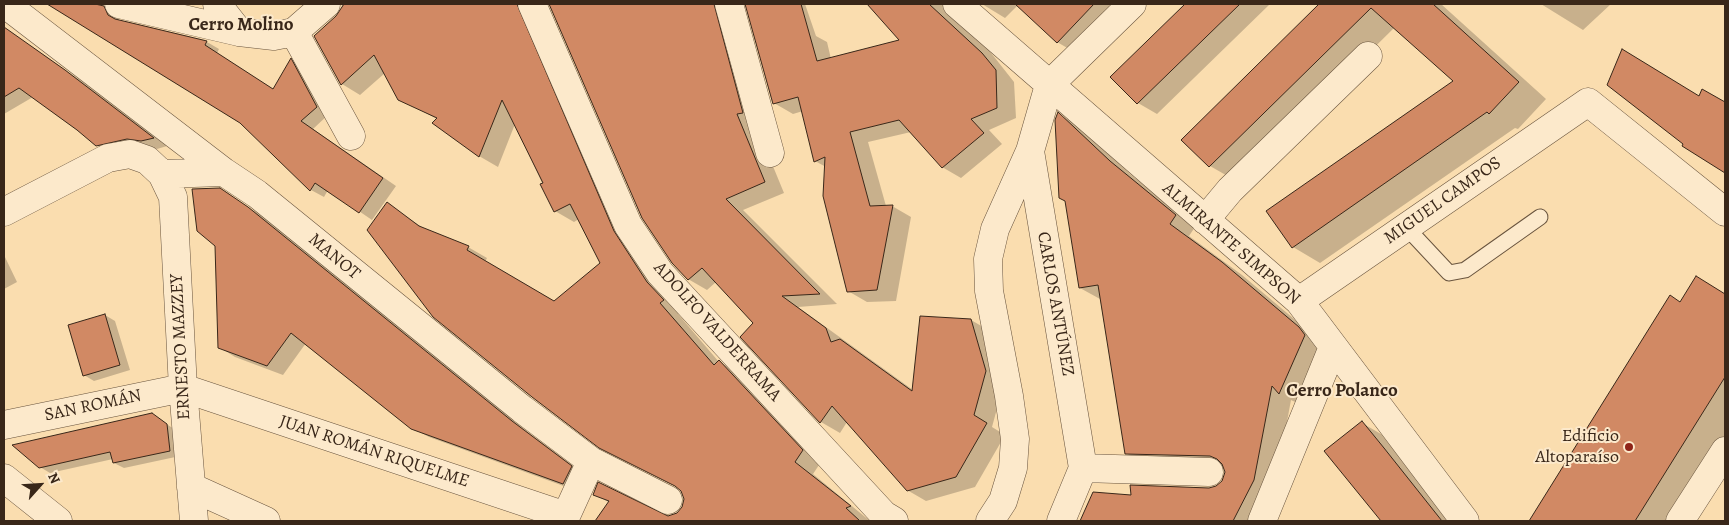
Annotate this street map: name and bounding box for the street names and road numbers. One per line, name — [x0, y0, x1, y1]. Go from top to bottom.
street label: MIGUEL CAMPOS — [1380, 152, 1506, 250]
street label: ALMIRANTE SIMPSON — [1158, 178, 1304, 310]
street label: MANOT — [304, 229, 364, 285]
street label: CARLOS ANTÚNEZ — [1032, 230, 1078, 378]
street label: ADOLFO VALDERRAMA — [649, 258, 785, 406]
street label: ERNESTO MAZZEY — [166, 273, 196, 421]
street label: SAN ROMÁN — [43, 385, 143, 427]
street label: JUAN ROMÁN RIQUELME — [276, 411, 472, 493]

